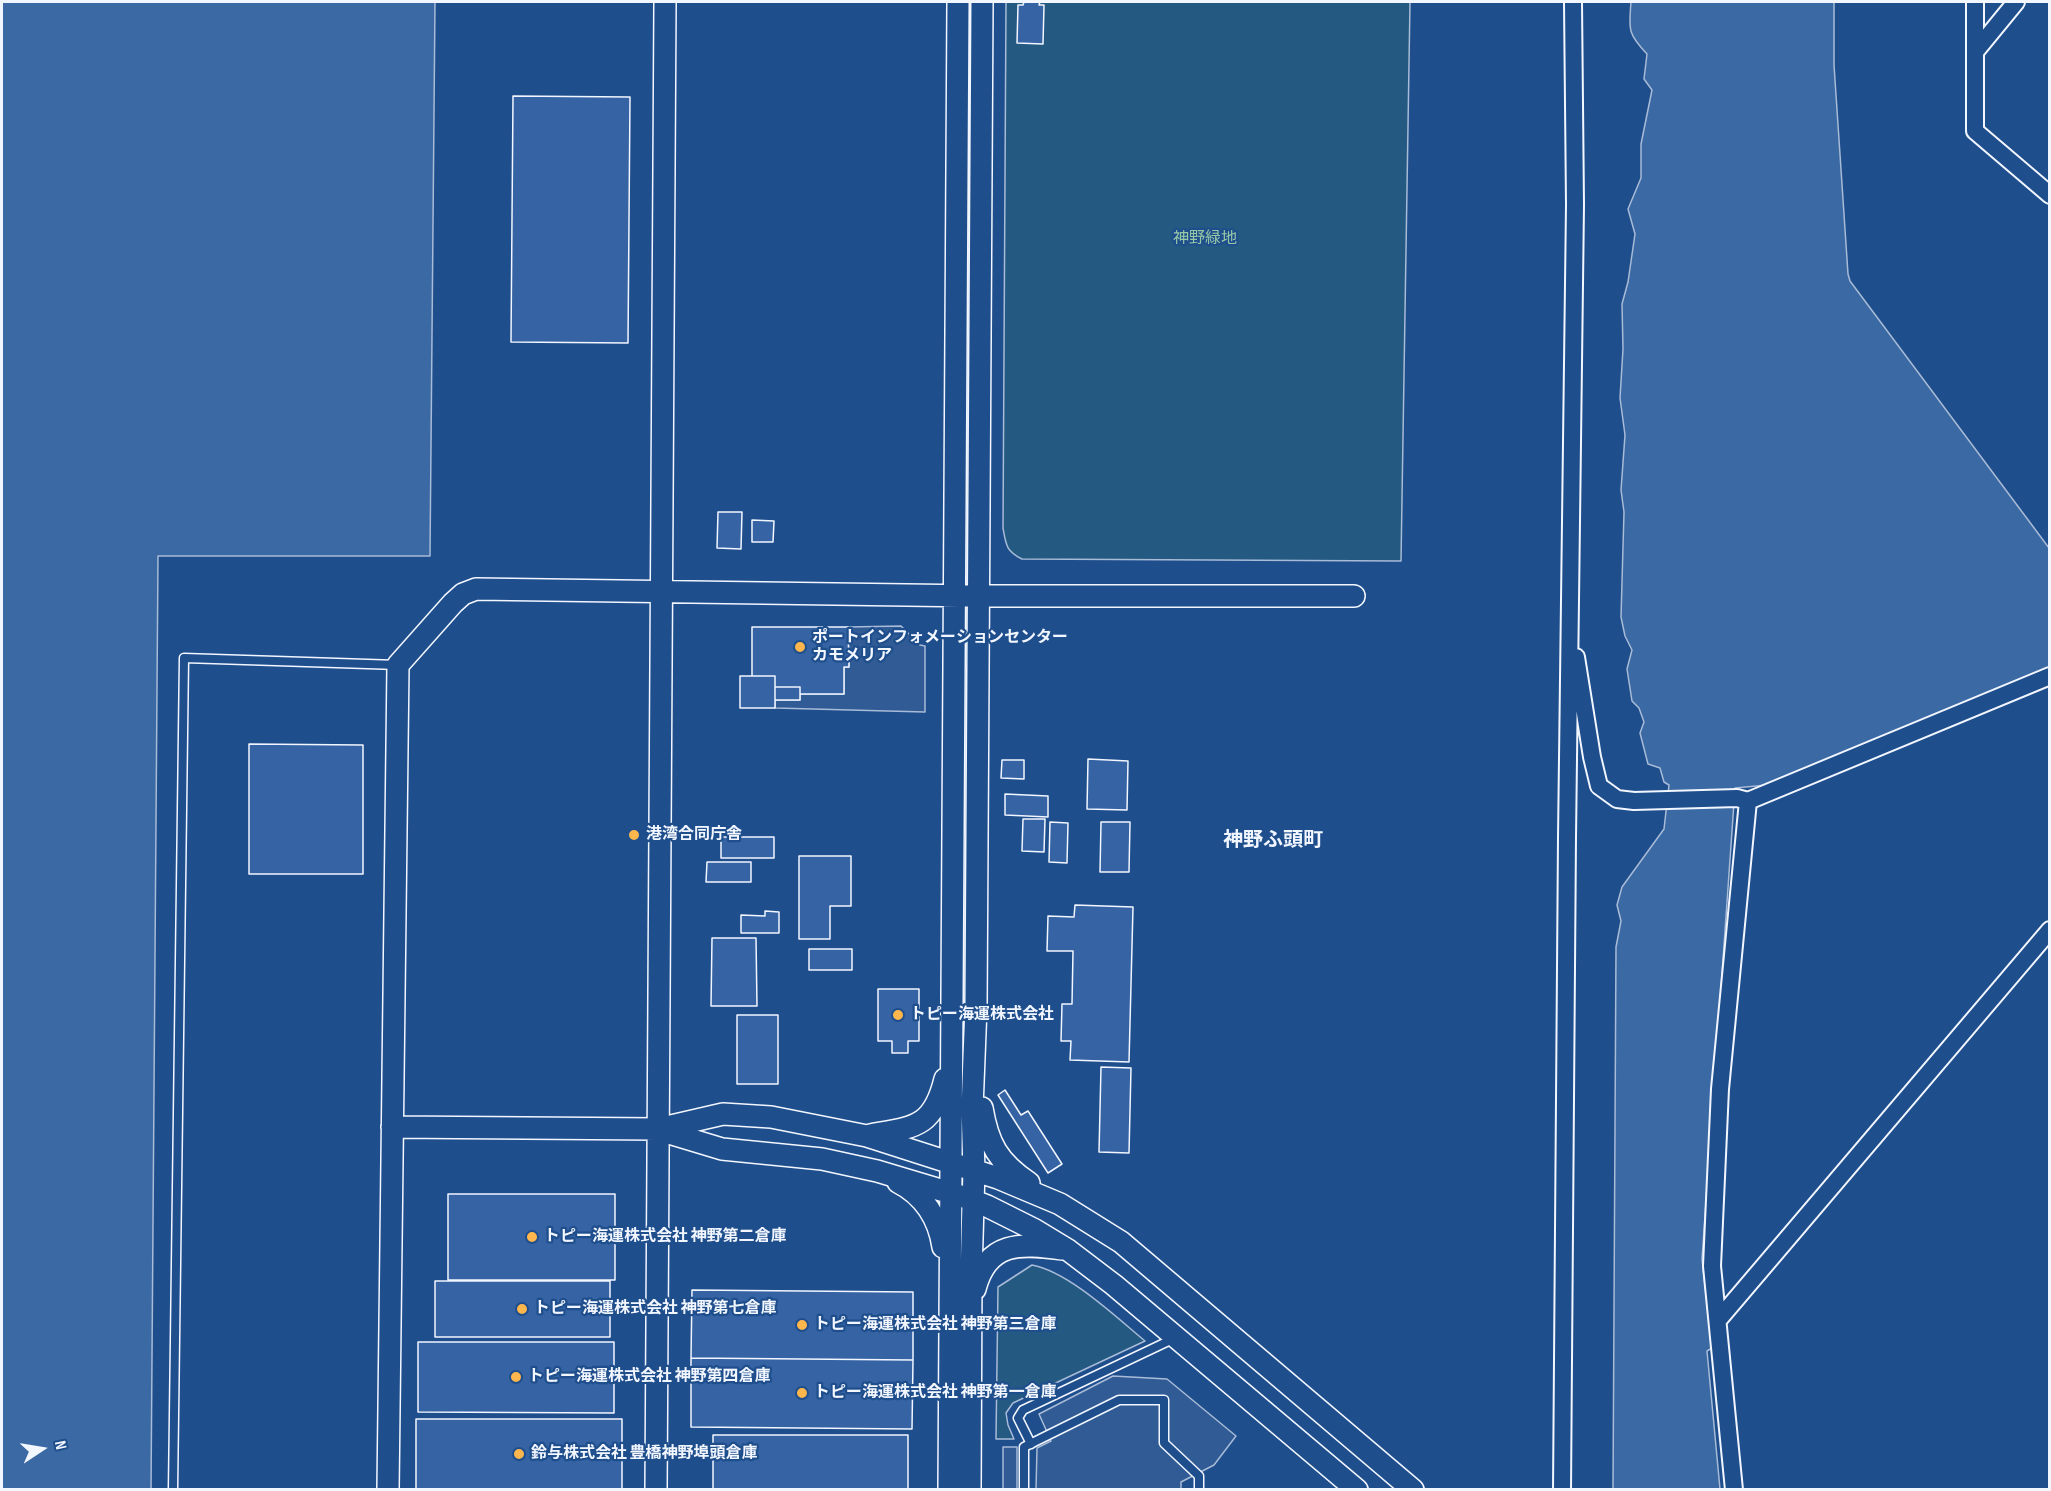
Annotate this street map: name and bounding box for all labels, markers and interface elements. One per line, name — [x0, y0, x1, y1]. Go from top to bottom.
park label: 神野緑地 — [1173, 229, 1237, 249]
place label: ポートインフォメーションセンター カモメリア — [812, 628, 1068, 666]
marker: ポートインフォメーションセンター カモメリア — [793, 640, 807, 654]
place label: 港湾合同庁舎 — [646, 825, 742, 845]
marker: 港湾合同庁舎 — [627, 828, 641, 842]
district label: 神野ふ頭町 — [1223, 829, 1323, 853]
place label: トピー海運株式会社 — [910, 1005, 1054, 1025]
marker: トピー海運株式会社 — [891, 1008, 905, 1022]
place label: トピー海運株式会社 神野第二倉庫 — [544, 1227, 786, 1247]
marker: トピー海運株式会社 神野第二倉庫 — [525, 1230, 539, 1244]
place label: トピー海運株式会社 神野第七倉庫 — [534, 1299, 776, 1319]
marker: トピー海運株式会社 神野第七倉庫 — [515, 1302, 529, 1316]
place label: トピー海運株式会社 神野第三倉庫 — [814, 1315, 1056, 1335]
marker: トピー海運株式会社 神野第三倉庫 — [795, 1318, 809, 1332]
place label: トピー海運株式会社 神野第四倉庫 — [528, 1367, 770, 1387]
marker: トピー海運株式会社 神野第四倉庫 — [509, 1370, 523, 1384]
place label: トピー海運株式会社 神野第一倉庫 — [814, 1383, 1056, 1403]
marker: トピー海運株式会社 神野第一倉庫 — [795, 1386, 809, 1400]
north arrow — [12, 1419, 72, 1479]
text: N — [50, 1439, 70, 1451]
place label: 鈴与株式会社 豊橋神野埠頭倉庫 — [531, 1444, 757, 1464]
marker: 鈴与株式会社 豊橋神野埠頭倉庫 — [512, 1447, 526, 1461]

